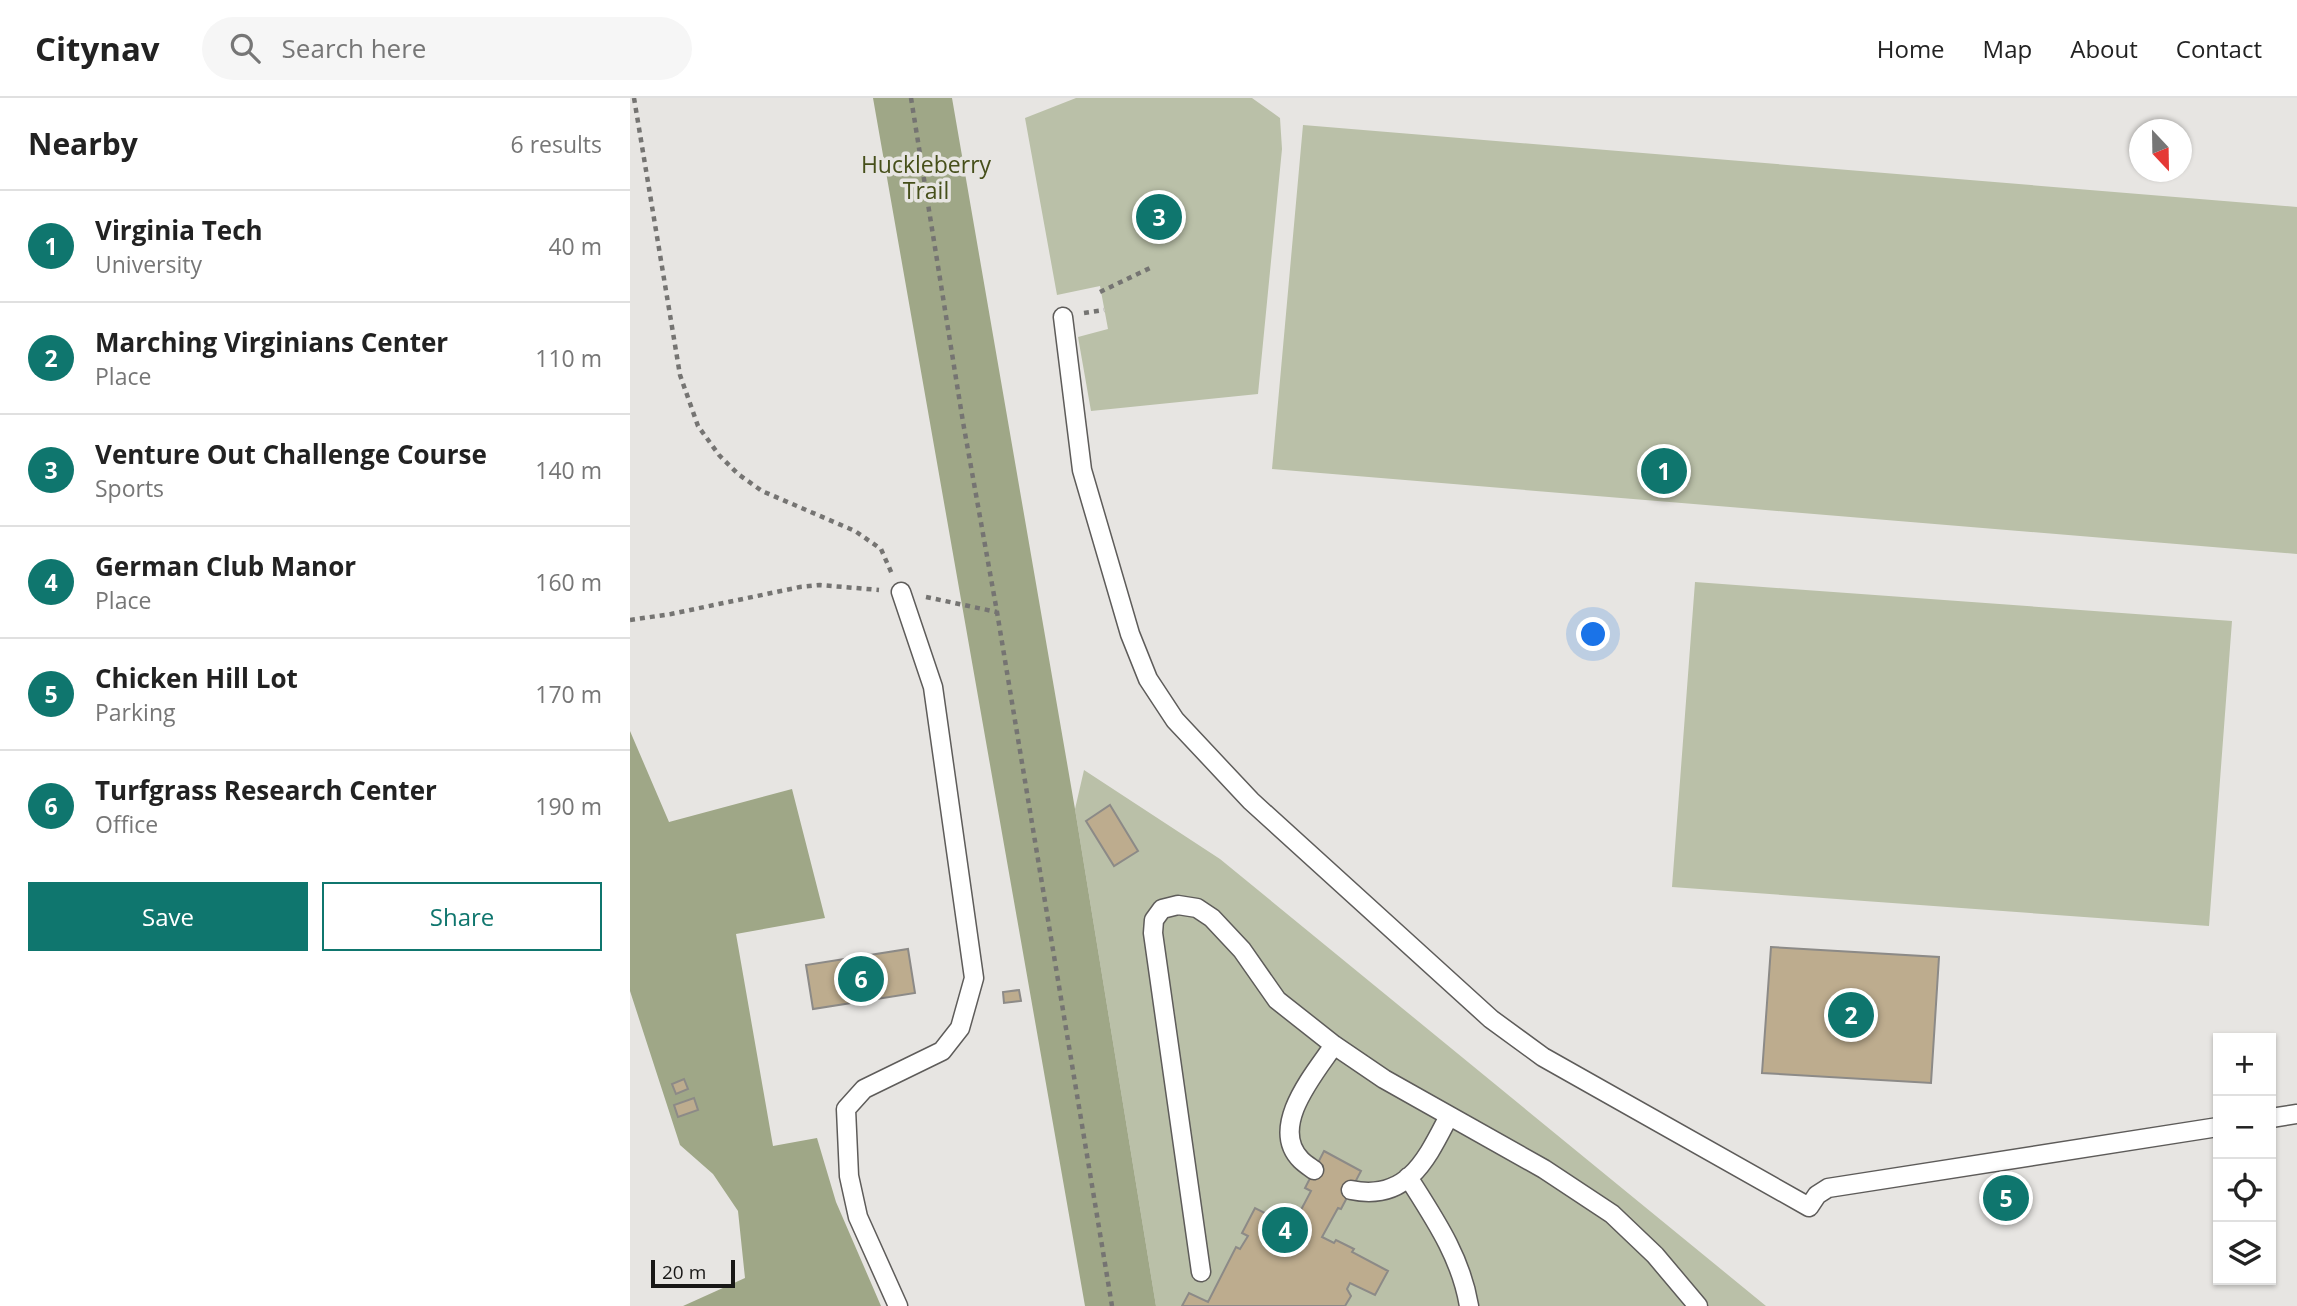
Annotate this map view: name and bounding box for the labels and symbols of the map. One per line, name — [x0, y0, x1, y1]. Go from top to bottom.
north arrow — [2129, 119, 2192, 182]
park label: Huckleberry Trail — [861, 148, 992, 206]
pin: 3 — [1136, 191, 1182, 243]
pin: 1 — [1641, 445, 1687, 497]
your location — [1576, 617, 1610, 651]
pin: 6 — [838, 953, 884, 1005]
pin: 2 — [1828, 989, 1874, 1041]
pin: 5 — [1983, 1172, 2029, 1224]
pin: 4 — [1262, 1204, 1308, 1256]
scale bar — [651, 1257, 735, 1289]

